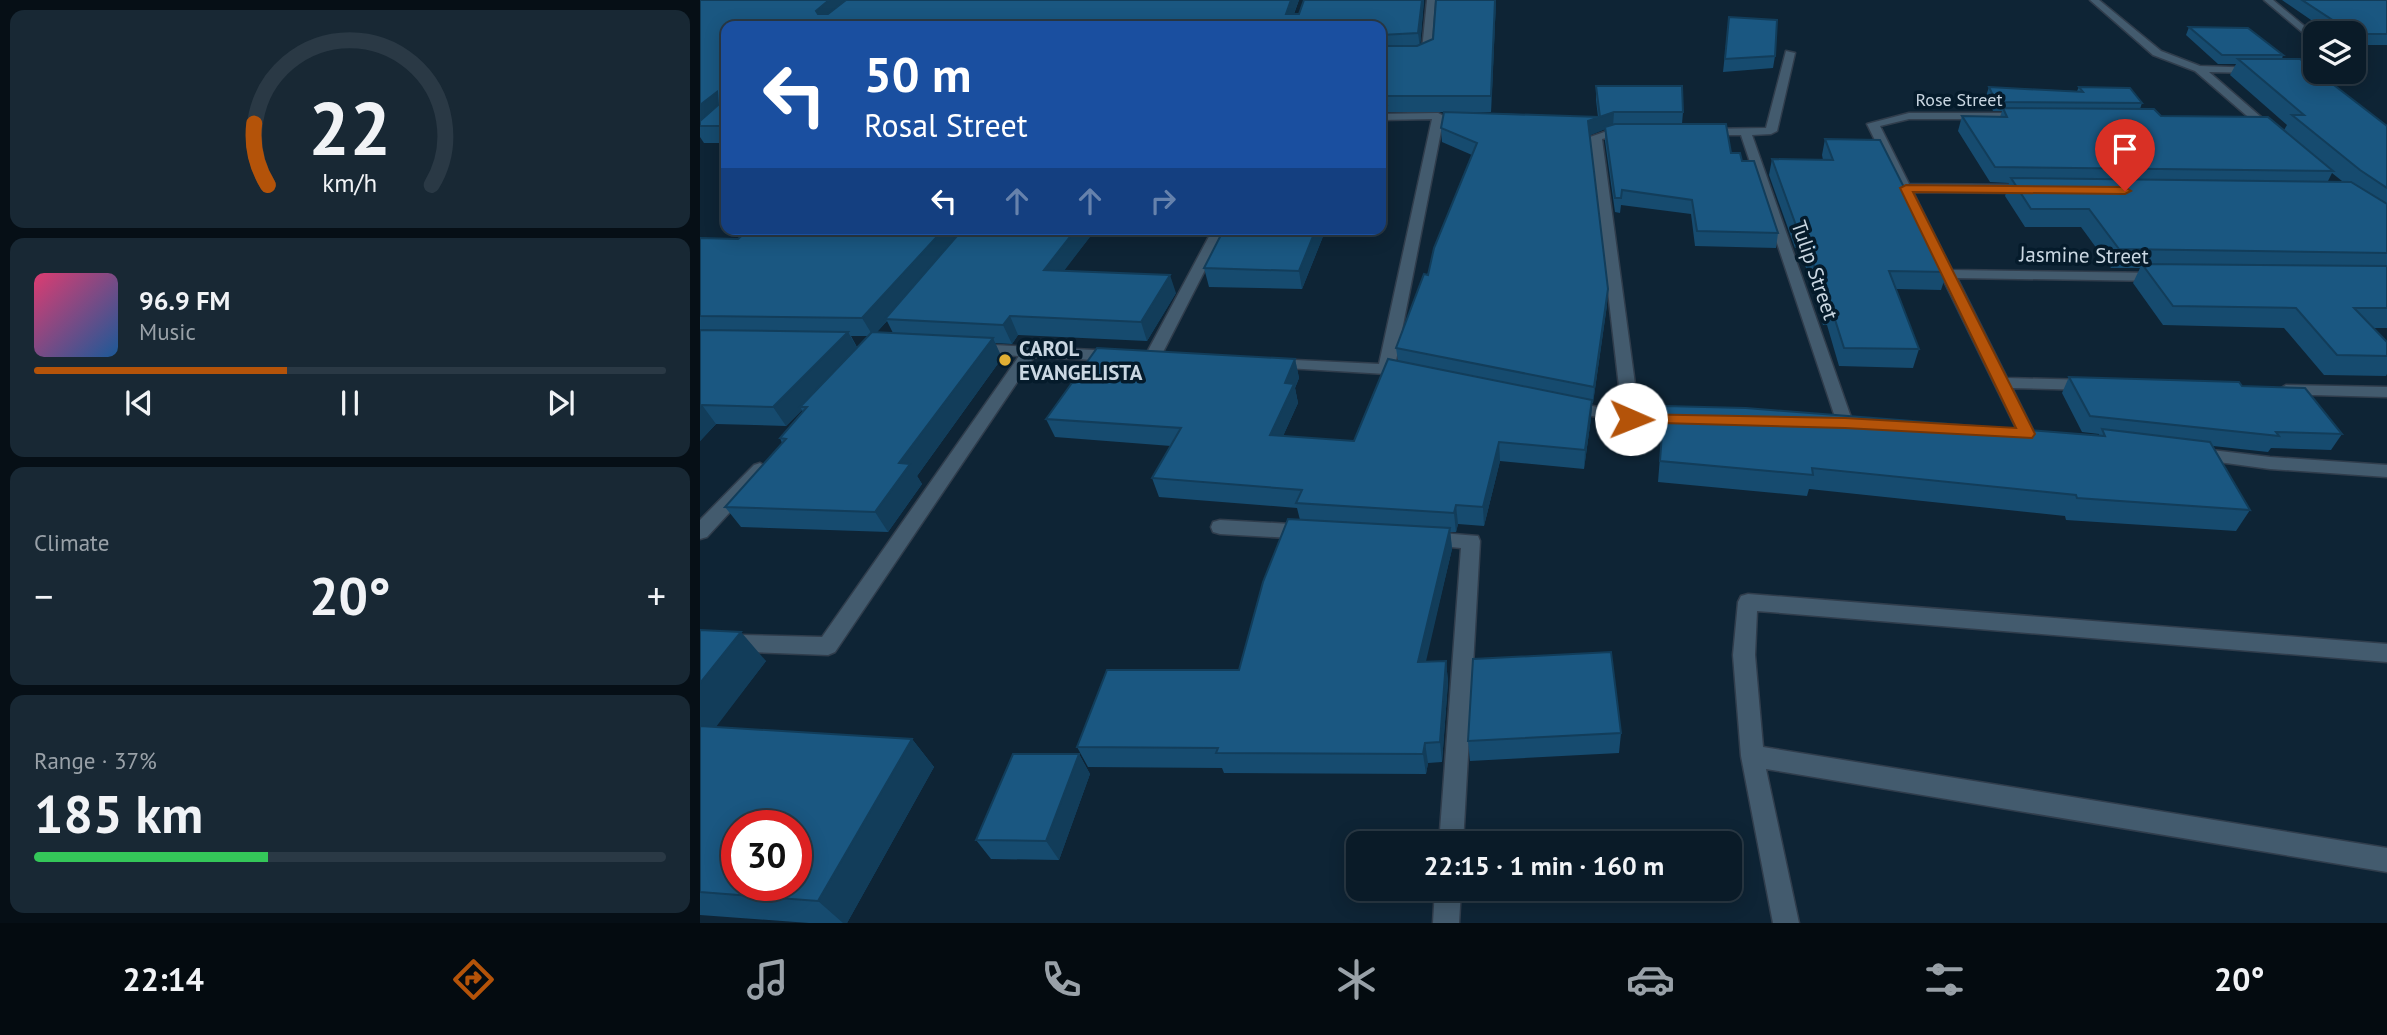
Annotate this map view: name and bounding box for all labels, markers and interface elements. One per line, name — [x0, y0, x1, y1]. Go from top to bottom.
map controls — [2303, 21, 2366, 84]
button: layers — [2303, 21, 2366, 84]
text: 50 m — [864, 42, 971, 106]
icon: left — [749, 49, 840, 140]
text: 22 — [309, 82, 391, 176]
street label: Rose Street — [1916, 88, 2003, 111]
text: Rosal Street — [864, 104, 1028, 146]
pin — [2095, 119, 2155, 191]
icon: arrive — [2106, 130, 2144, 168]
text: km/h — [323, 167, 377, 199]
icon: left — [925, 182, 963, 220]
icon: ahead — [998, 182, 1036, 220]
icon: ahead — [1071, 182, 1109, 220]
icon: right — [1144, 182, 1182, 220]
street label: Tulip Street — [1785, 217, 1845, 323]
street label: Jasmine Street — [2018, 240, 2149, 270]
text: 96.9 FM — [139, 284, 230, 317]
text: Music — [139, 317, 196, 346]
place label: CAROL EVANGELISTA — [1019, 335, 1143, 386]
marker: CAROL EVANGELISTA — [997, 352, 1013, 368]
position arrow — [1594, 382, 1668, 456]
icon: previous — [120, 384, 158, 422]
icon: pause — [331, 384, 369, 422]
icon: next — [542, 384, 580, 422]
text: Climate — [34, 528, 109, 557]
text: 20° — [309, 562, 391, 629]
text: − — [34, 571, 53, 620]
text: + — [647, 571, 666, 620]
text: Range · 37% — [34, 746, 157, 775]
text: 185 km — [34, 780, 203, 847]
speed limit sign: 30 — [721, 810, 812, 901]
text: 22:15 · 1 min · 160 m — [1424, 849, 1664, 882]
icon: directions — [449, 955, 498, 1004]
icon: music — [743, 955, 792, 1004]
icon: phone — [1037, 955, 1086, 1004]
icon: climate — [1332, 955, 1381, 1004]
icon: car — [1626, 955, 1675, 1004]
icon: filters — [1920, 955, 1969, 1004]
text: 22:14 — [123, 958, 204, 1000]
text: 20° — [2214, 958, 2264, 1000]

